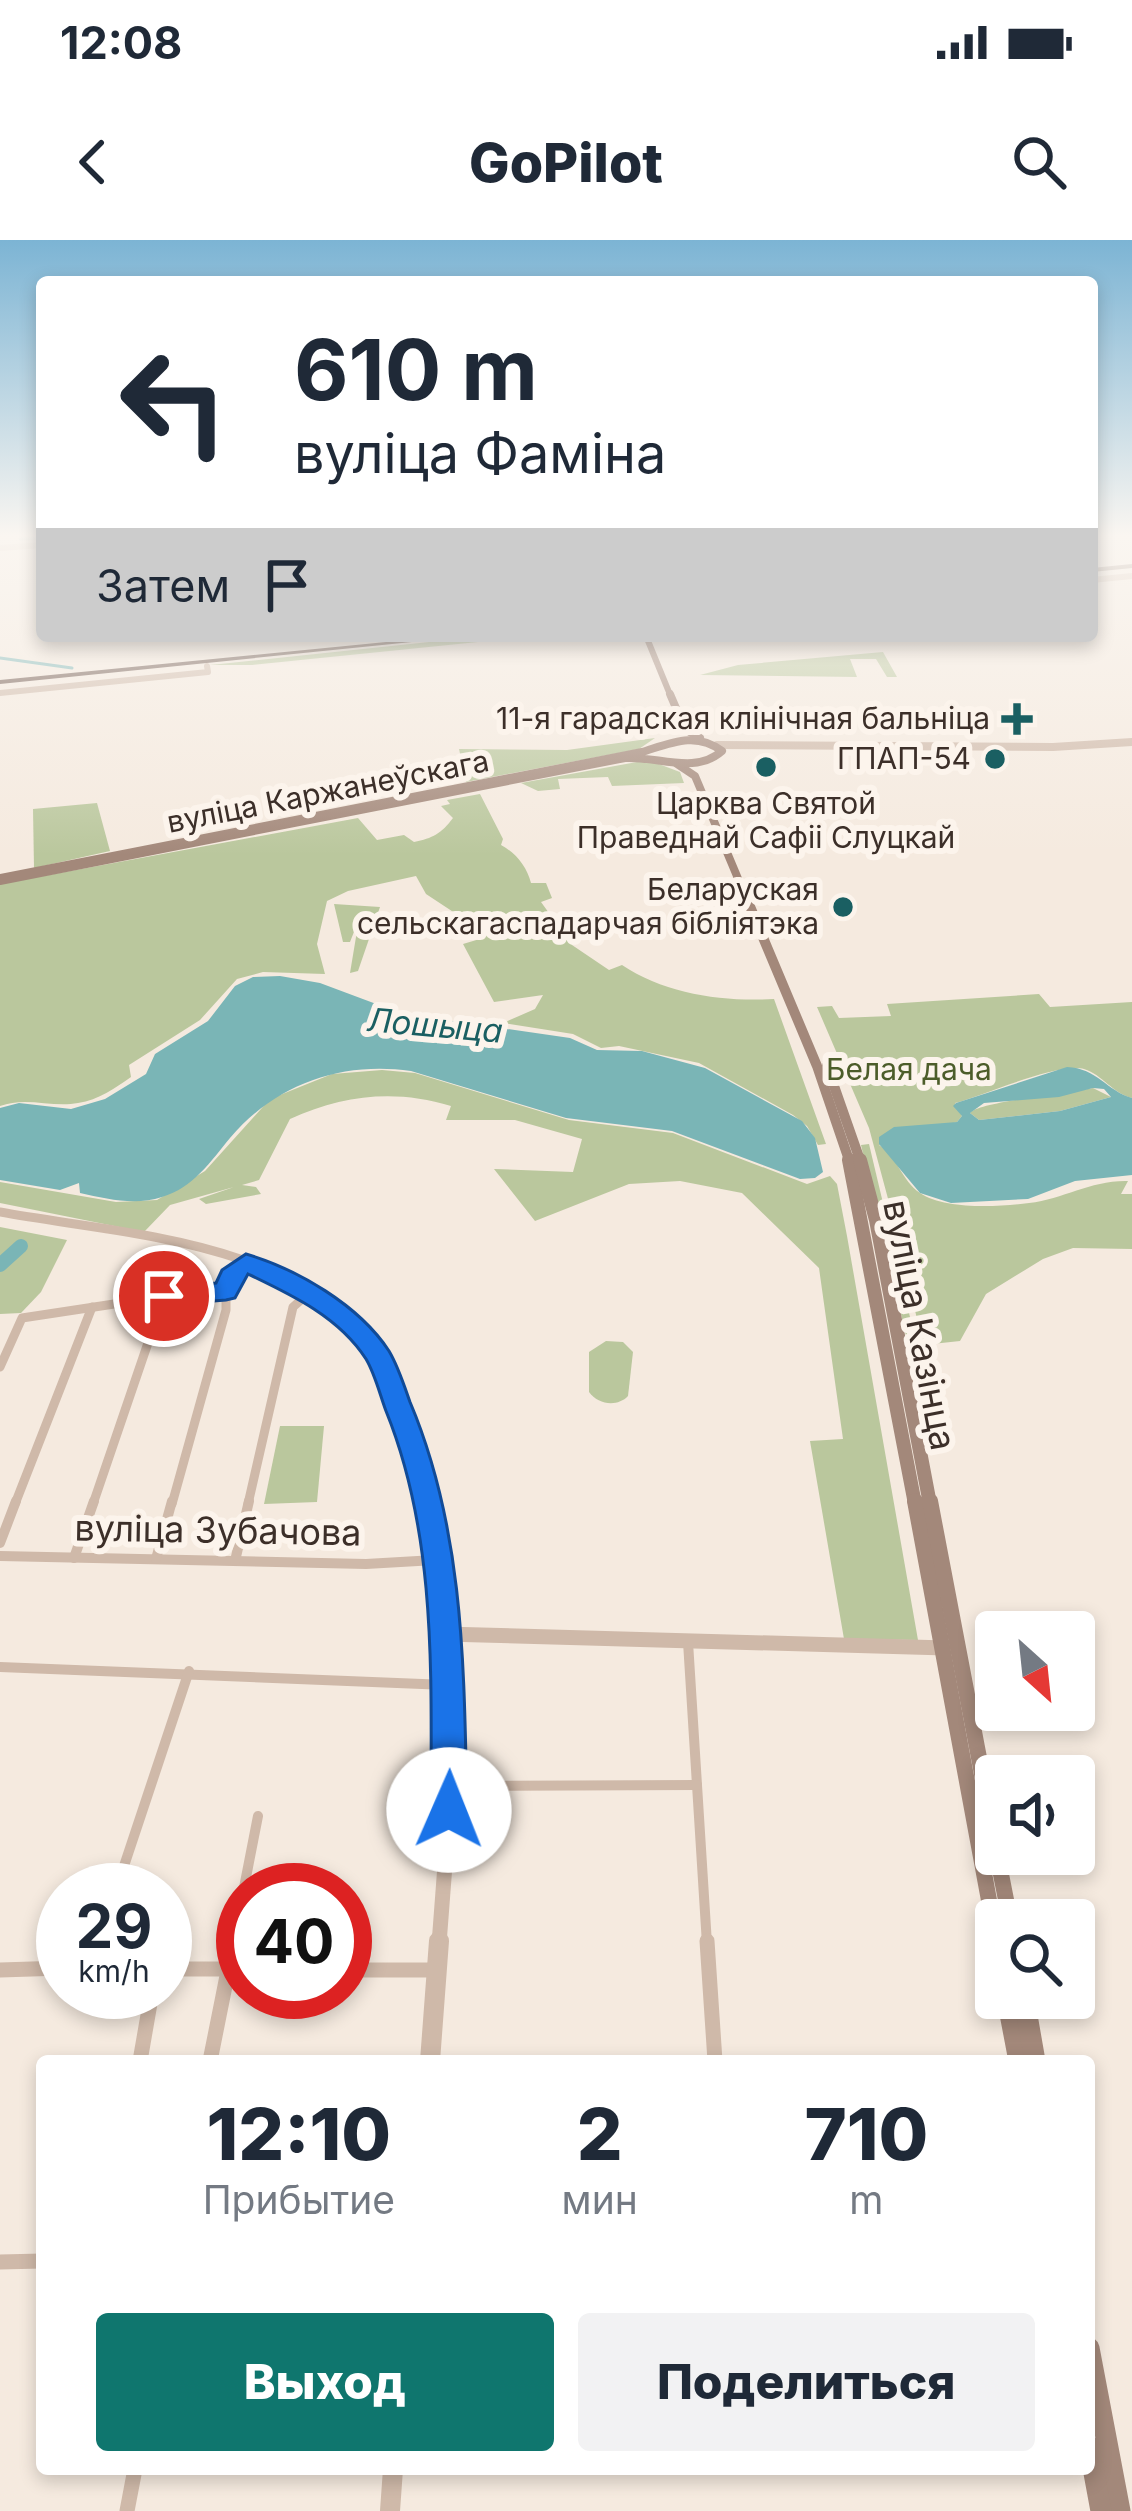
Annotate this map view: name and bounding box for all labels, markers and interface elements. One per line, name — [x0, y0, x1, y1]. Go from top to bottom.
text: 12:08 — [60, 15, 182, 70]
icon: back — [60, 129, 126, 195]
icon: search — [1006, 129, 1072, 195]
text: GoPilot — [469, 130, 663, 195]
text: 610 m — [294, 319, 538, 420]
icon: left — [96, 324, 252, 480]
text: вуліца Фаміна — [294, 421, 666, 486]
icon: arrive — [254, 552, 320, 618]
text: Затем — [96, 558, 230, 613]
place label: 11-я гарадская клінічная бальніца — [496, 700, 990, 736]
marker: 11-я гарадская клінічная бальніца — [1001, 703, 1033, 735]
place label: ГПАП-54 — [837, 740, 971, 776]
street label: вуліца Каржанеўскага — [164, 742, 492, 840]
marker: ГПАП-54 — [982, 746, 1008, 772]
marker: Царква Святой Праведнай Сафіі Слуцкай — [753, 754, 779, 780]
place label: Царква Святой Праведнай Сафіі Слуцкай — [577, 785, 955, 855]
place label: Беларуская сельскагаспадарчая бібліятэка — [357, 871, 819, 941]
marker: Беларуская сельскагаспадарчая бібліятэка — [830, 894, 856, 920]
water label: Лошыца — [366, 999, 504, 1051]
park label: Белая дача — [826, 1051, 992, 1087]
street label: вуліца Казінца — [874, 1196, 966, 1454]
pin — [113, 1245, 215, 1347]
icon: arrive — [131, 1263, 197, 1329]
street label: вуліца Зубачова — [74, 1505, 362, 1555]
north arrow — [975, 1611, 1095, 1731]
map controls — [975, 1611, 1095, 2019]
position arrow — [386, 1747, 512, 1873]
button: sound — [975, 1755, 1095, 1875]
speed limit sign: 40 — [216, 1863, 372, 2019]
text: 29 — [76, 1890, 152, 1962]
button: search — [975, 1899, 1095, 2019]
text: km/h — [78, 1953, 150, 1989]
text: 12:10 — [206, 2090, 391, 2177]
text: 2 — [577, 2090, 623, 2177]
text: 710 — [804, 2090, 928, 2177]
text: Прибытие — [203, 2176, 395, 2223]
text: мин — [562, 2176, 638, 2223]
text: m — [849, 2176, 883, 2223]
button: Выход — [96, 2313, 554, 2451]
button: Поделиться — [578, 2313, 1035, 2451]

